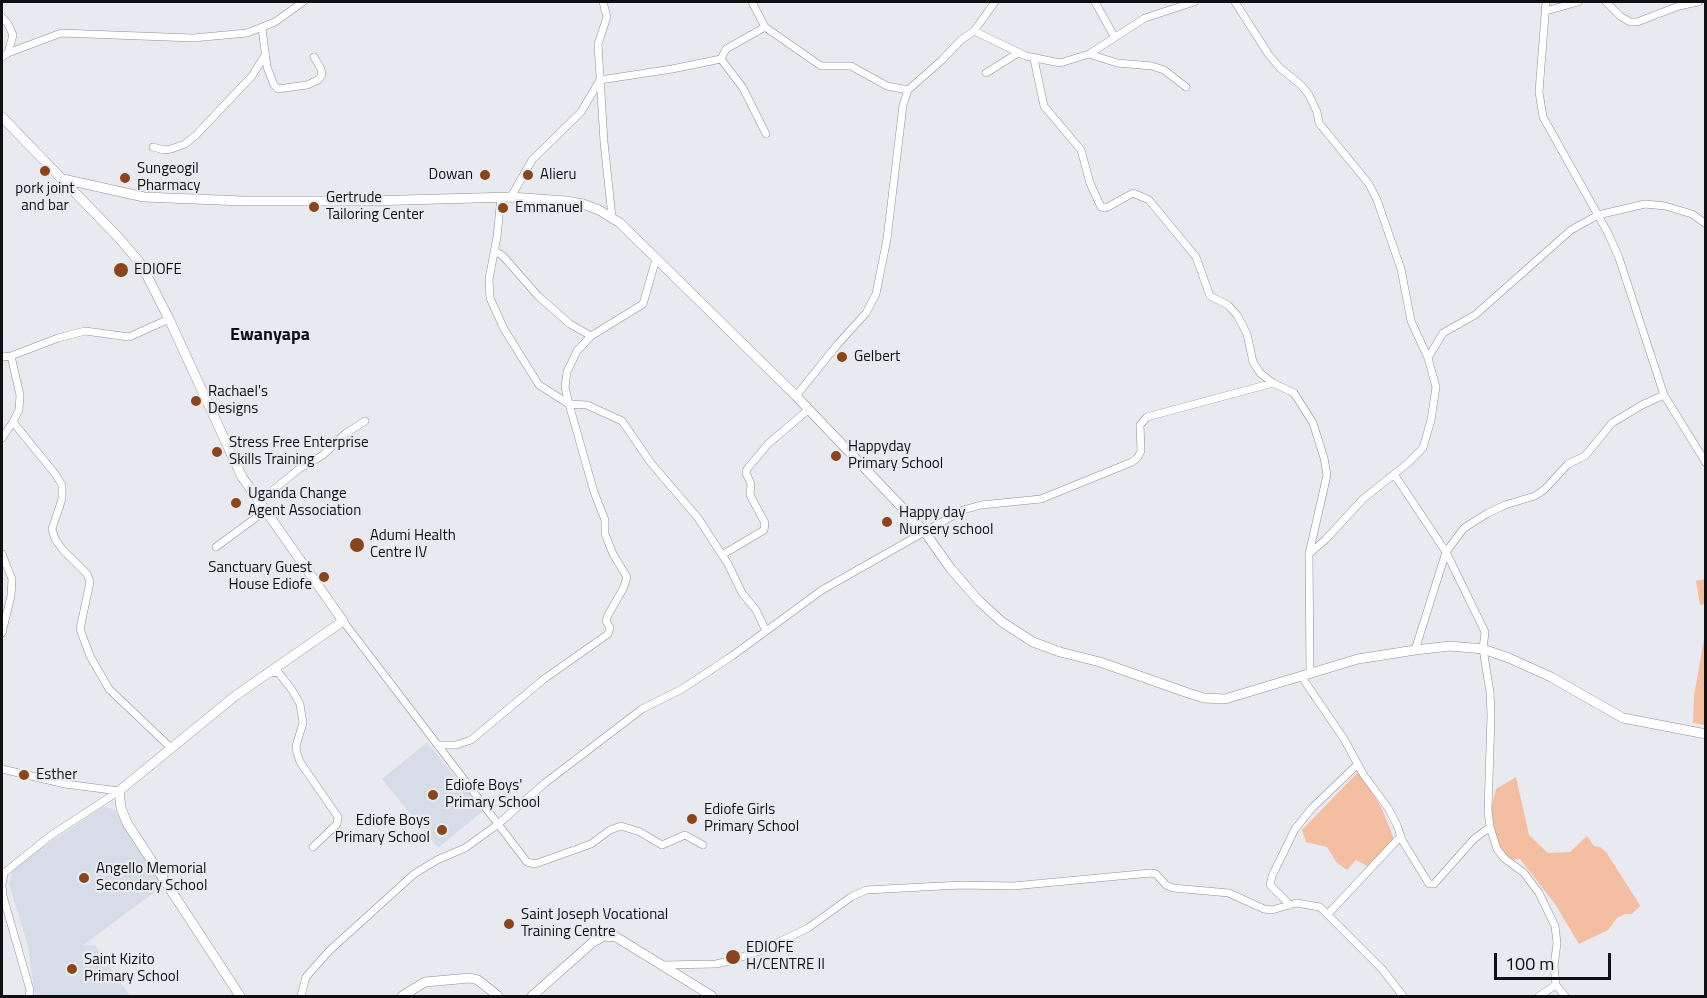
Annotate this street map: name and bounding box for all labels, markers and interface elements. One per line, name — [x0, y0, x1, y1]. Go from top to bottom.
place label: Sungeogil Pharmacy — [137, 160, 200, 195]
marker: pork joint and bar — [38, 164, 52, 178]
place label: Dowan — [429, 166, 473, 184]
place label: Alieru — [540, 166, 576, 184]
marker: Dowan — [478, 168, 492, 182]
marker: Alieru — [521, 168, 535, 182]
marker: Sungeogil Pharmacy — [118, 171, 132, 185]
place label: pork joint and bar — [15, 180, 75, 215]
place label: Gertrude Tailoring Center — [326, 189, 424, 224]
place label: Emmanuel — [515, 199, 583, 217]
marker: Gertrude Tailoring Center — [307, 200, 321, 214]
marker: Emmanuel — [496, 201, 510, 215]
marker: EDIOFE — [112, 261, 130, 279]
place label: EDIOFE — [134, 261, 182, 279]
district label: Ewanyapa — [230, 325, 310, 347]
place label: Gelbert — [854, 348, 900, 366]
marker: Gelbert — [835, 350, 849, 364]
place label: Rachael's Designs — [208, 383, 268, 418]
marker: Rachael's Designs — [189, 394, 203, 408]
place label: Stress Free Enterprise Skills Training — [229, 434, 368, 469]
place label: Happyday Primary School — [848, 438, 943, 473]
marker: Stress Free Enterprise Skills Training — [210, 445, 224, 459]
marker: Happyday Primary School — [829, 449, 843, 463]
place label: Uganda Change Agent Association — [248, 485, 361, 520]
marker: Uganda Change Agent Association — [229, 496, 243, 510]
place label: Happy day Nursery school — [899, 504, 993, 539]
marker: Happy day Nursery school — [880, 515, 894, 529]
place label: Adumi Health Centre IV — [370, 527, 456, 562]
marker: Adumi Health Centre IV — [348, 536, 366, 554]
place label: Sanctuary Guest House Ediofe — [208, 559, 312, 594]
marker: Sanctuary Guest House Ediofe — [317, 570, 331, 584]
place label: Esther — [36, 766, 77, 784]
marker: Esther — [17, 768, 31, 782]
place label: Ediofe Boys' Primary School — [445, 777, 540, 812]
marker: Ediofe Boys' Primary School — [426, 788, 440, 802]
place label: Ediofe Girls Primary School — [704, 801, 799, 836]
place label: Ediofe Boys Primary School — [335, 812, 430, 847]
marker: Ediofe Girls Primary School — [685, 812, 699, 826]
marker: Ediofe Boys Primary School — [435, 823, 449, 837]
place label: Angello Memorial Secondary School — [96, 860, 207, 895]
marker: Angello Memorial Secondary School — [77, 871, 91, 885]
place label: Saint Joseph Vocational Training Centre — [521, 906, 668, 941]
marker: Saint Joseph Vocational Training Centre — [502, 917, 516, 931]
place label: EDIOFE H/CENTRE II — [746, 939, 825, 974]
scale bar — [1497, 941, 1614, 979]
marker: EDIOFE H/CENTRE II — [724, 948, 742, 966]
text: 100 m — [1505, 950, 1554, 977]
place label: Saint Kizito Primary School — [84, 951, 179, 986]
marker: Saint Kizito Primary School — [65, 962, 79, 976]

